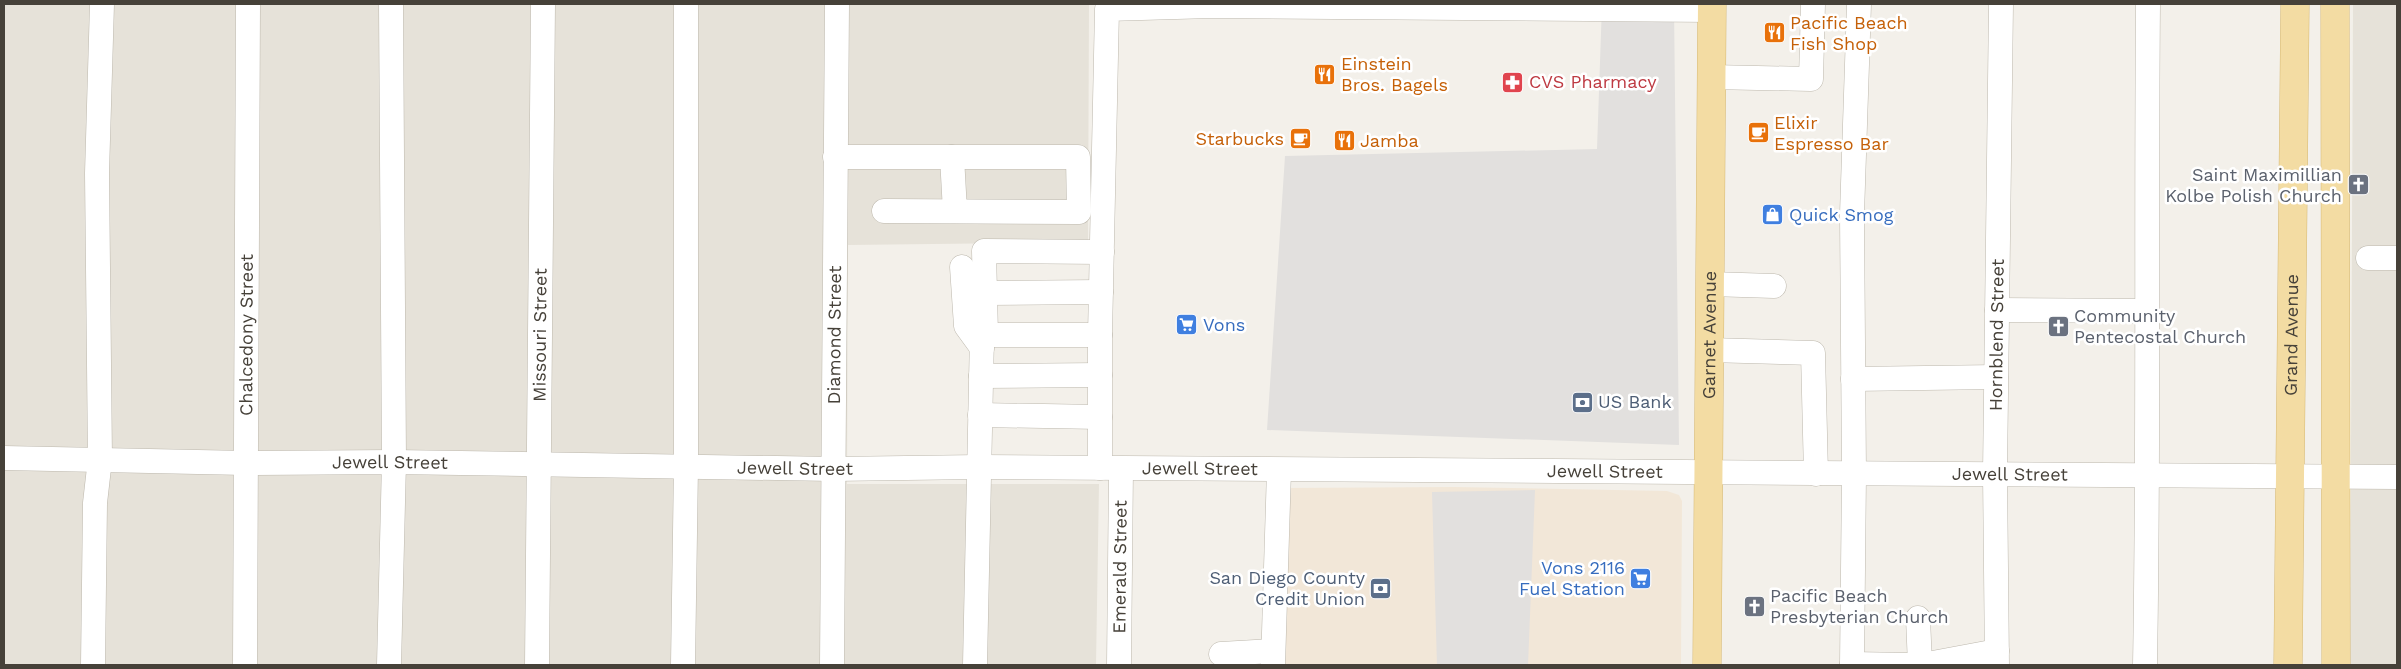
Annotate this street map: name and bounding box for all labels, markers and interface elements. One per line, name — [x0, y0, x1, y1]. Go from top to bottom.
place label: Pacific Beach Fish Shop — [1790, 12, 1908, 54]
restaurant icon: Pacific Beach Fish Shop — [1762, 21, 1786, 45]
place label: Einstein Bros. Bagels — [1341, 53, 1448, 95]
restaurant icon: Einstein Bros. Bagels — [1313, 62, 1337, 86]
pharmacy icon: CVS Pharmacy — [1501, 70, 1525, 94]
place label: CVS Pharmacy — [1529, 71, 1657, 92]
place label: Elixir Espresso Bar — [1774, 112, 1889, 154]
cafe icon: Elixir Espresso Bar — [1746, 121, 1770, 145]
cafe icon: Starbucks — [1288, 127, 1312, 151]
place label: Starbucks — [1195, 128, 1284, 149]
restaurant icon: Jamba — [1332, 129, 1356, 153]
place label: Jamba — [1360, 130, 1419, 151]
place label: Saint Maximillian Kolbe Polish Church — [2165, 164, 2342, 206]
church icon: Saint Maximillian Kolbe Polish Church — [2346, 173, 2370, 197]
shop icon: Quick Smog — [1761, 203, 1785, 227]
place label: Quick Smog — [1789, 204, 1894, 225]
street label: Chalcedony Street — [235, 254, 257, 416]
street label: Hornblend Street — [1985, 258, 2008, 411]
street label: Diamond Street — [823, 265, 845, 404]
street label: Missouri Street — [528, 268, 551, 402]
street label: Garnet Avenue — [1698, 271, 1720, 399]
street label: Grand Avenue — [2280, 274, 2302, 396]
place label: Community Pentecostal Church — [2074, 305, 2246, 347]
supermarket icon: Vons — [1175, 313, 1199, 337]
place label: Vons — [1203, 314, 1245, 335]
church icon: Community Pentecostal Church — [2046, 314, 2070, 338]
bank icon: US Bank — [1570, 390, 1594, 414]
place label: US Bank — [1598, 391, 1672, 412]
street label: Jewell Street — [332, 451, 449, 473]
street label: Jewell Street — [737, 456, 854, 479]
street label: Jewell Street — [1142, 457, 1258, 479]
street label: Jewell Street — [1547, 460, 1663, 482]
street label: Jewell Street — [1952, 463, 2068, 485]
street label: Emerald Street — [1108, 500, 1131, 634]
place label: Vons 2116 Fuel Station — [1519, 557, 1625, 599]
supermarket icon: Vons 2116 Fuel Station — [1629, 566, 1653, 590]
place label: San Diego County Credit Union — [1209, 567, 1366, 609]
bank icon: San Diego County Credit Union — [1369, 576, 1393, 600]
place label: Pacific Beach Presbyterian Church — [1770, 585, 1949, 627]
church icon: Pacific Beach Presbyterian Church — [1742, 594, 1766, 618]

